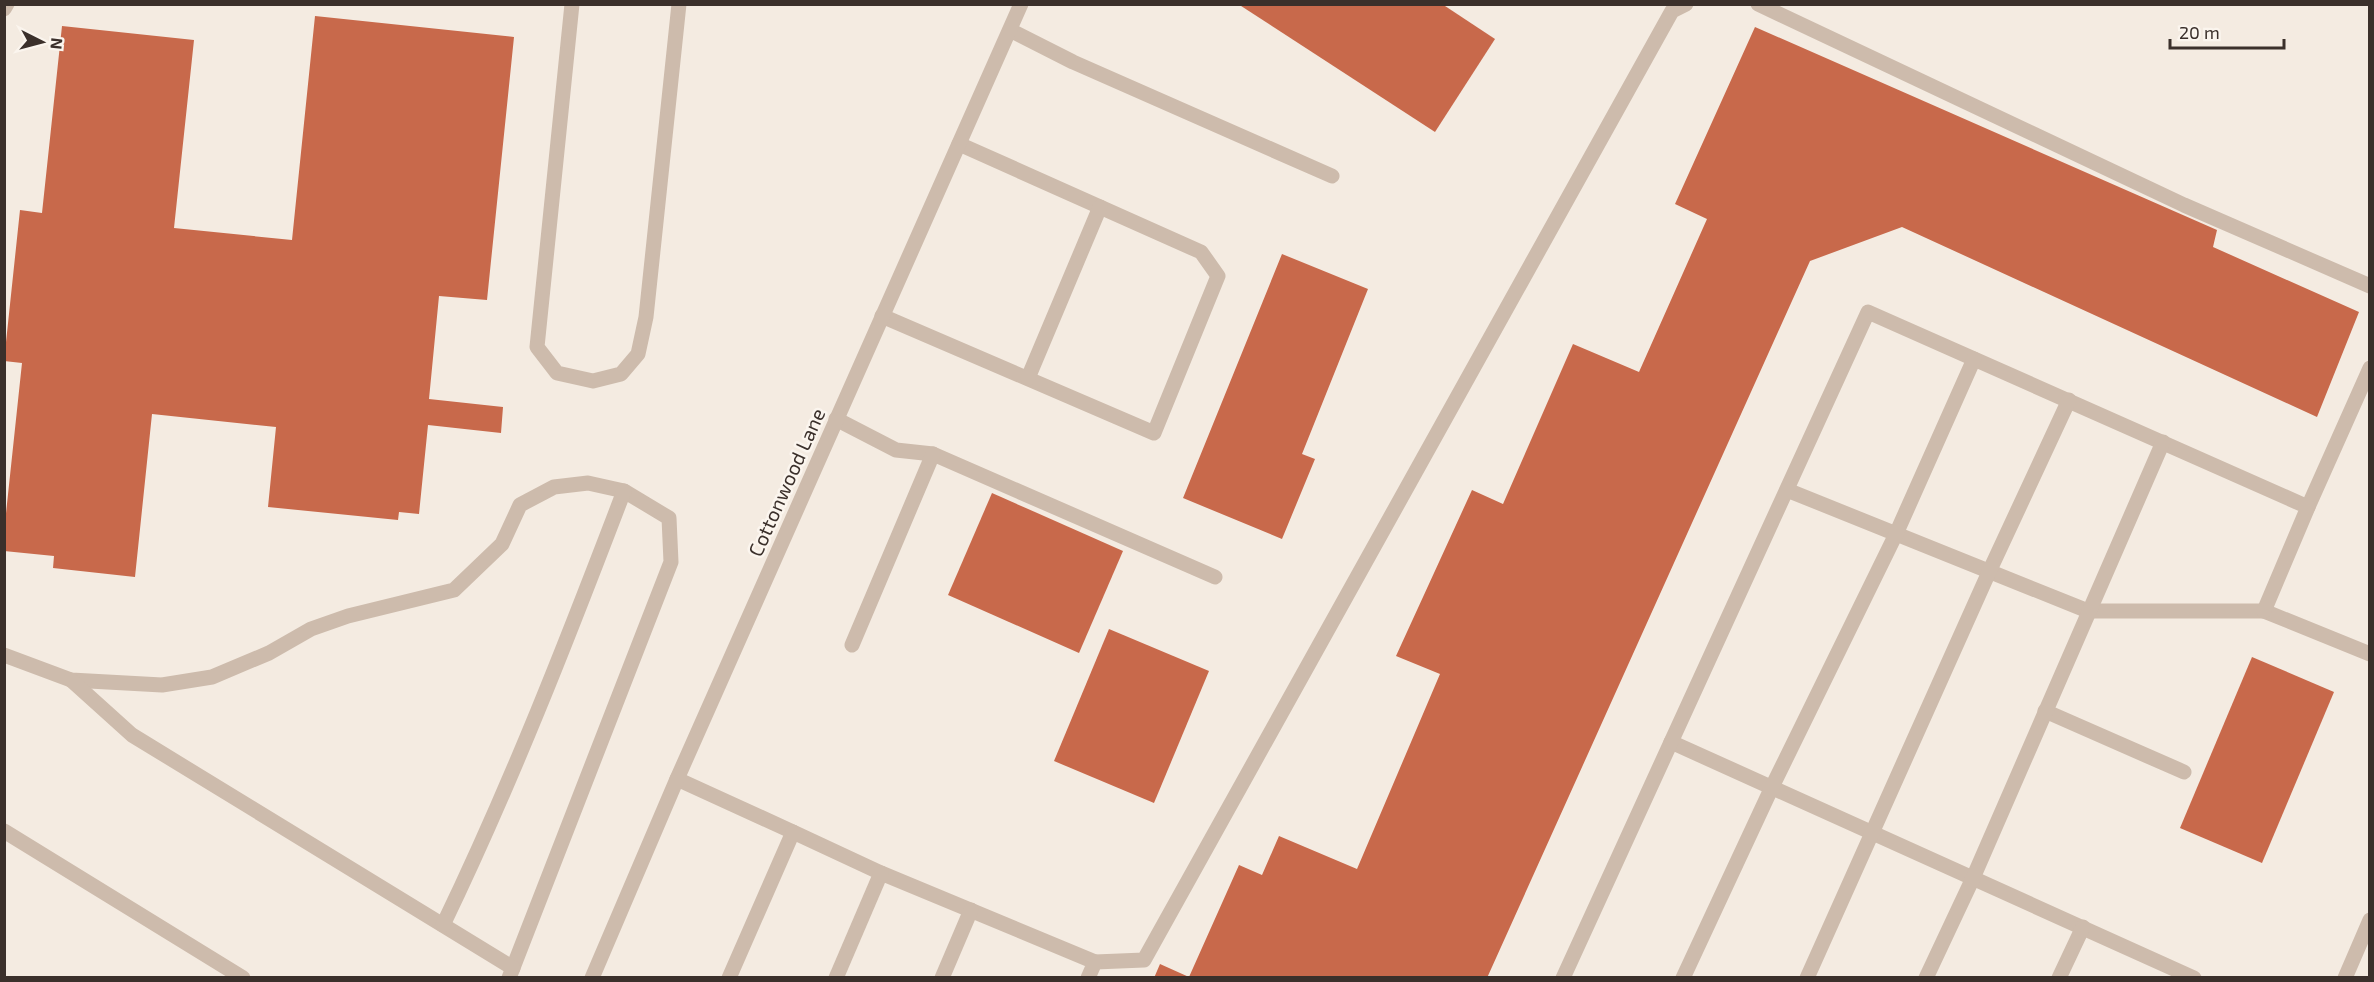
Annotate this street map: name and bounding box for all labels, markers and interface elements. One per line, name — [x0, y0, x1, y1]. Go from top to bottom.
north arrow — [12, 12, 72, 72]
scale bar — [2170, 12, 2284, 50]
text: 20 m — [2179, 21, 2220, 43]
text: N — [47, 37, 67, 50]
street label: Cottonwood Lane — [743, 404, 829, 560]

